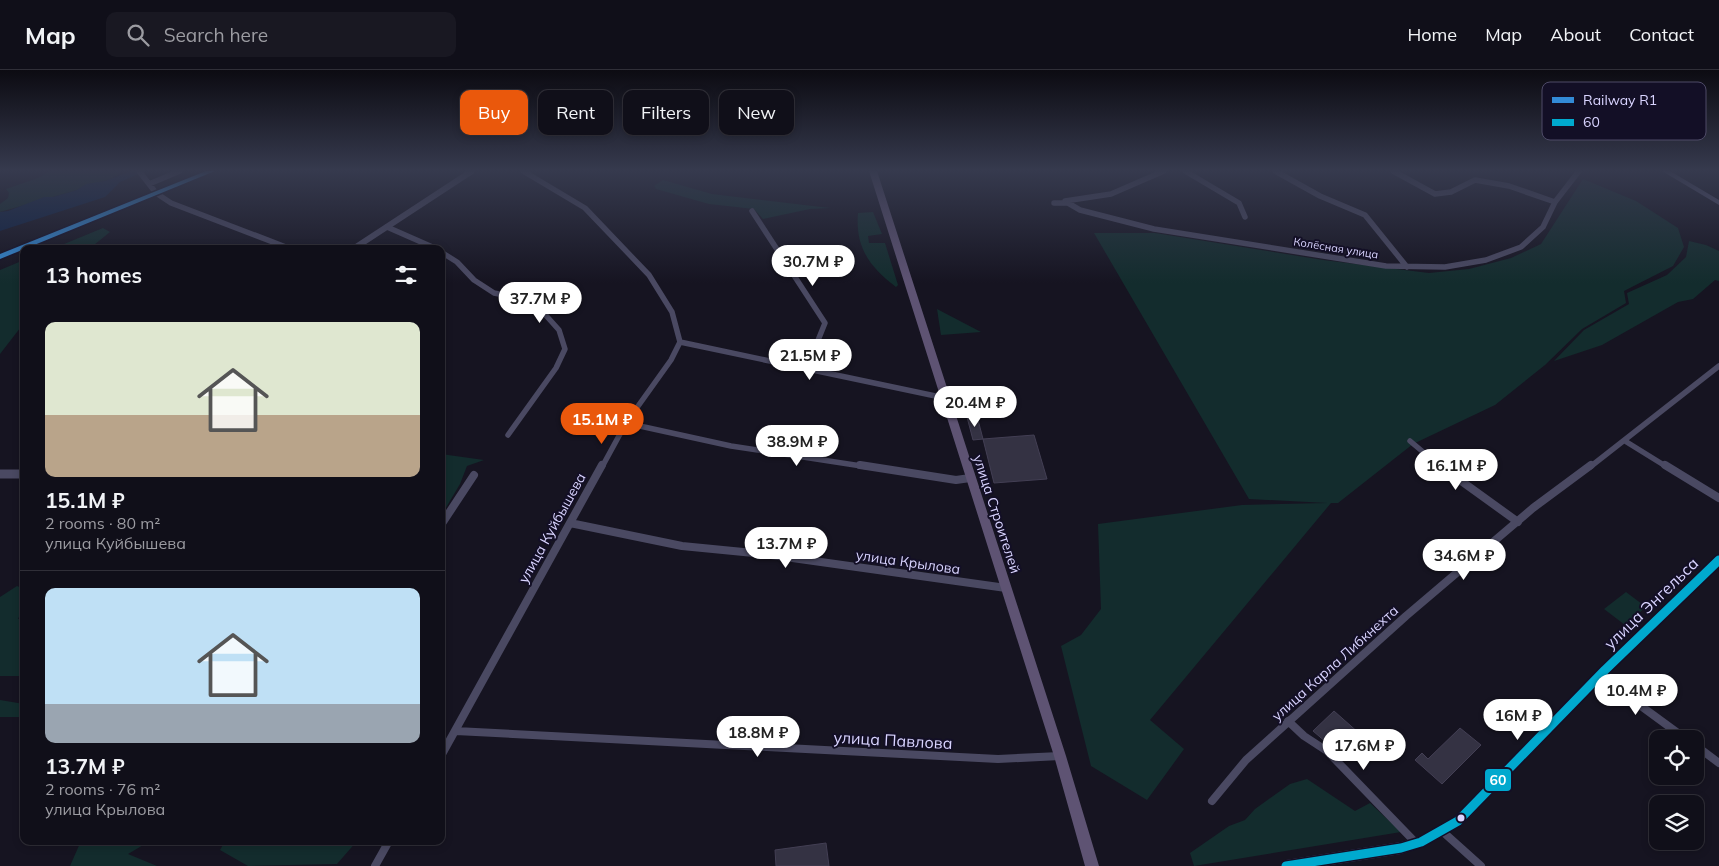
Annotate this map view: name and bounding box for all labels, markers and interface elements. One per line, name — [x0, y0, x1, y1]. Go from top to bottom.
search box — [106, 12, 456, 57]
text: Map — [25, 20, 76, 50]
icon: search — [124, 21, 152, 49]
text: Search here — [164, 23, 268, 47]
text: Home — [1407, 23, 1457, 46]
text: Map — [1485, 23, 1522, 46]
text: About — [1550, 23, 1601, 46]
text: Contact — [1629, 23, 1694, 46]
legend — [1542, 82, 1706, 140]
chip: Buy — [460, 90, 528, 135]
chip: Rent — [538, 90, 613, 135]
chip: Filters — [623, 90, 709, 135]
chip: New — [719, 90, 794, 135]
text: Railway R1 — [1583, 91, 1657, 109]
text: 60 — [1583, 113, 1600, 131]
street label: Колёсная улица — [1293, 234, 1379, 262]
pin: 30.7M ₽ — [767, 244, 859, 287]
text: 30.7M ₽ — [783, 251, 843, 271]
icon: filters — [392, 261, 420, 289]
text: 13 homes — [45, 262, 142, 288]
pin: 37.7M ₽ — [494, 282, 586, 324]
text: 37.7M ₽ — [510, 288, 570, 308]
pin: 21.5M ₽ — [764, 338, 856, 381]
text: 21.5M ₽ — [780, 345, 840, 365]
icon: home — [188, 355, 278, 445]
pin: 20.4M ₽ — [929, 386, 1021, 428]
text: 20.4M ₽ — [945, 392, 1005, 412]
pin: 15.1M ₽ — [556, 402, 648, 445]
text: 15.1M ₽ — [572, 409, 632, 429]
pin: 38.9M ₽ — [751, 424, 843, 467]
text: 38.9M ₽ — [767, 431, 827, 451]
pin: 16.1M ₽ — [1410, 448, 1502, 491]
street label: улица Строителей — [969, 452, 1025, 576]
text: 16.1M ₽ — [1426, 455, 1486, 475]
street label: улица Куйбышева — [514, 470, 590, 586]
text: 15.1M ₽ — [45, 487, 125, 513]
text: 2 rooms · 80 m² — [45, 513, 160, 533]
pin: 13.7M ₽ — [740, 526, 832, 569]
text: улица Куйбышева — [45, 533, 186, 553]
text: 13.7M ₽ — [756, 533, 816, 553]
pin: 34.6M ₽ — [1418, 538, 1510, 581]
text: 34.6M ₽ — [1434, 545, 1494, 565]
street label: улица Крылова — [855, 546, 961, 578]
street label: улица Энгельса — [1600, 553, 1702, 653]
street label: улица Карла Либкнехта — [1268, 601, 1402, 725]
icon: home — [188, 620, 278, 710]
pin: 10.4M ₽ — [1590, 674, 1682, 716]
text: 10.4M ₽ — [1606, 680, 1666, 700]
pin: 16M ₽ — [1483, 698, 1553, 741]
text: 16M ₽ — [1494, 705, 1542, 725]
pin: 18.8M ₽ — [712, 716, 804, 758]
text: 18.8M ₽ — [728, 722, 788, 742]
street label: улица Павлова — [833, 727, 953, 753]
pin: 17.6M ₽ — [1318, 728, 1410, 771]
map controls — [1649, 730, 1704, 850]
button: locate — [1649, 730, 1704, 785]
text: 17.6M ₽ — [1334, 735, 1394, 755]
text: 13.7M ₽ — [45, 753, 125, 779]
line badge: 60 — [1484, 768, 1512, 792]
text: 60 — [1490, 771, 1506, 789]
text: 2 rooms · 76 m² — [45, 779, 160, 799]
button: layers — [1649, 795, 1704, 850]
text: улица Крылова — [45, 799, 165, 819]
unlabelled marker — [1456, 813, 1466, 823]

